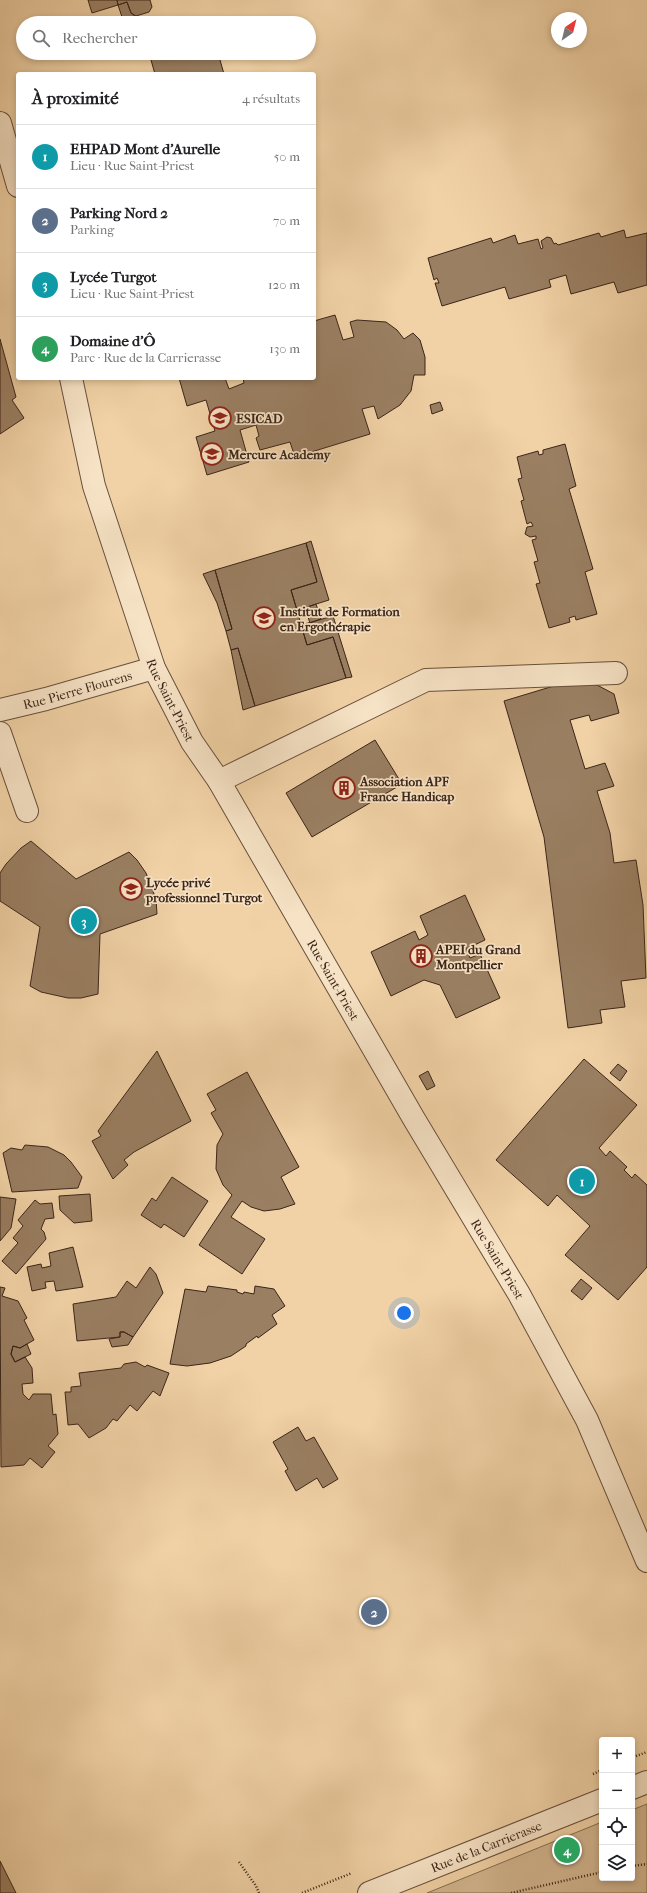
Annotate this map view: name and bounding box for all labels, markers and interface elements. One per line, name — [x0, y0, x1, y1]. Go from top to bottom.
north arrow — [551, 12, 587, 48]
search box — [16, 16, 316, 60]
icon: search — [30, 27, 52, 49]
text: Rechercher — [62, 29, 137, 47]
text: À proximité — [32, 88, 119, 108]
text: 4 résultats — [242, 91, 300, 106]
text: EHPAD Mont d'Aurelle — [70, 140, 220, 158]
text: 1 — [43, 149, 47, 164]
text: 50 m — [274, 149, 300, 164]
text: Lieu · Rue Saint-Priest — [70, 158, 194, 173]
text: Parking Nord 2 — [70, 204, 168, 222]
text: 2 — [42, 213, 48, 228]
text: 70 m — [273, 213, 300, 228]
text: Parking — [70, 222, 114, 237]
text: Lycée Turgot — [70, 268, 157, 286]
text: 3 — [42, 277, 48, 292]
text: 120 m — [268, 277, 300, 292]
text: Lieu · Rue Saint-Priest — [70, 286, 194, 301]
text: Domaine d'Ô — [70, 332, 155, 350]
text: 4 — [41, 341, 49, 356]
text: 130 m — [269, 341, 300, 356]
text: Parc · Rue de la Carrierasse — [70, 350, 221, 365]
school or university icon: ESICAD — [207, 405, 233, 431]
place label: ESICAD — [236, 411, 283, 426]
school or university icon: Mercure Academy — [199, 441, 225, 467]
place label: Mercure Academy — [227, 447, 332, 463]
place label: Institut de Formation en Ergothérapie — [280, 604, 400, 635]
school or university icon: Institut de Formation en Ergothérapie — [251, 605, 277, 631]
street label: Rue Saint-Priest — [144, 657, 198, 744]
street label: Rue Pierre Flourens — [21, 667, 134, 712]
place label: Association APF France Handicap — [359, 774, 454, 805]
building icon: Association APF France Handicap — [331, 775, 357, 801]
place label: Lycée privé professionnel Turgot — [145, 875, 263, 906]
school or university icon: Lycée privé professionnel Turgot — [118, 876, 144, 902]
pin: 3 — [71, 906, 97, 936]
street label: Rue Saint-Priest — [304, 937, 363, 1023]
place label: APEI du Grand Montpellier — [435, 942, 521, 973]
building icon: APEI du Grand Montpellier — [408, 943, 434, 969]
pin: 1 — [569, 1166, 595, 1196]
street label: Rue Saint-Priest — [468, 1216, 528, 1302]
your location — [394, 1303, 414, 1323]
pin: 2 — [361, 1597, 387, 1627]
map controls — [599, 1737, 635, 1881]
button: + — [599, 1737, 635, 1773]
button: − — [599, 1773, 635, 1809]
button: locate — [599, 1809, 635, 1845]
street label: Rue de la Carrierasse — [428, 1817, 544, 1875]
pin: 4 — [554, 1835, 580, 1865]
button: layers — [599, 1845, 635, 1881]

